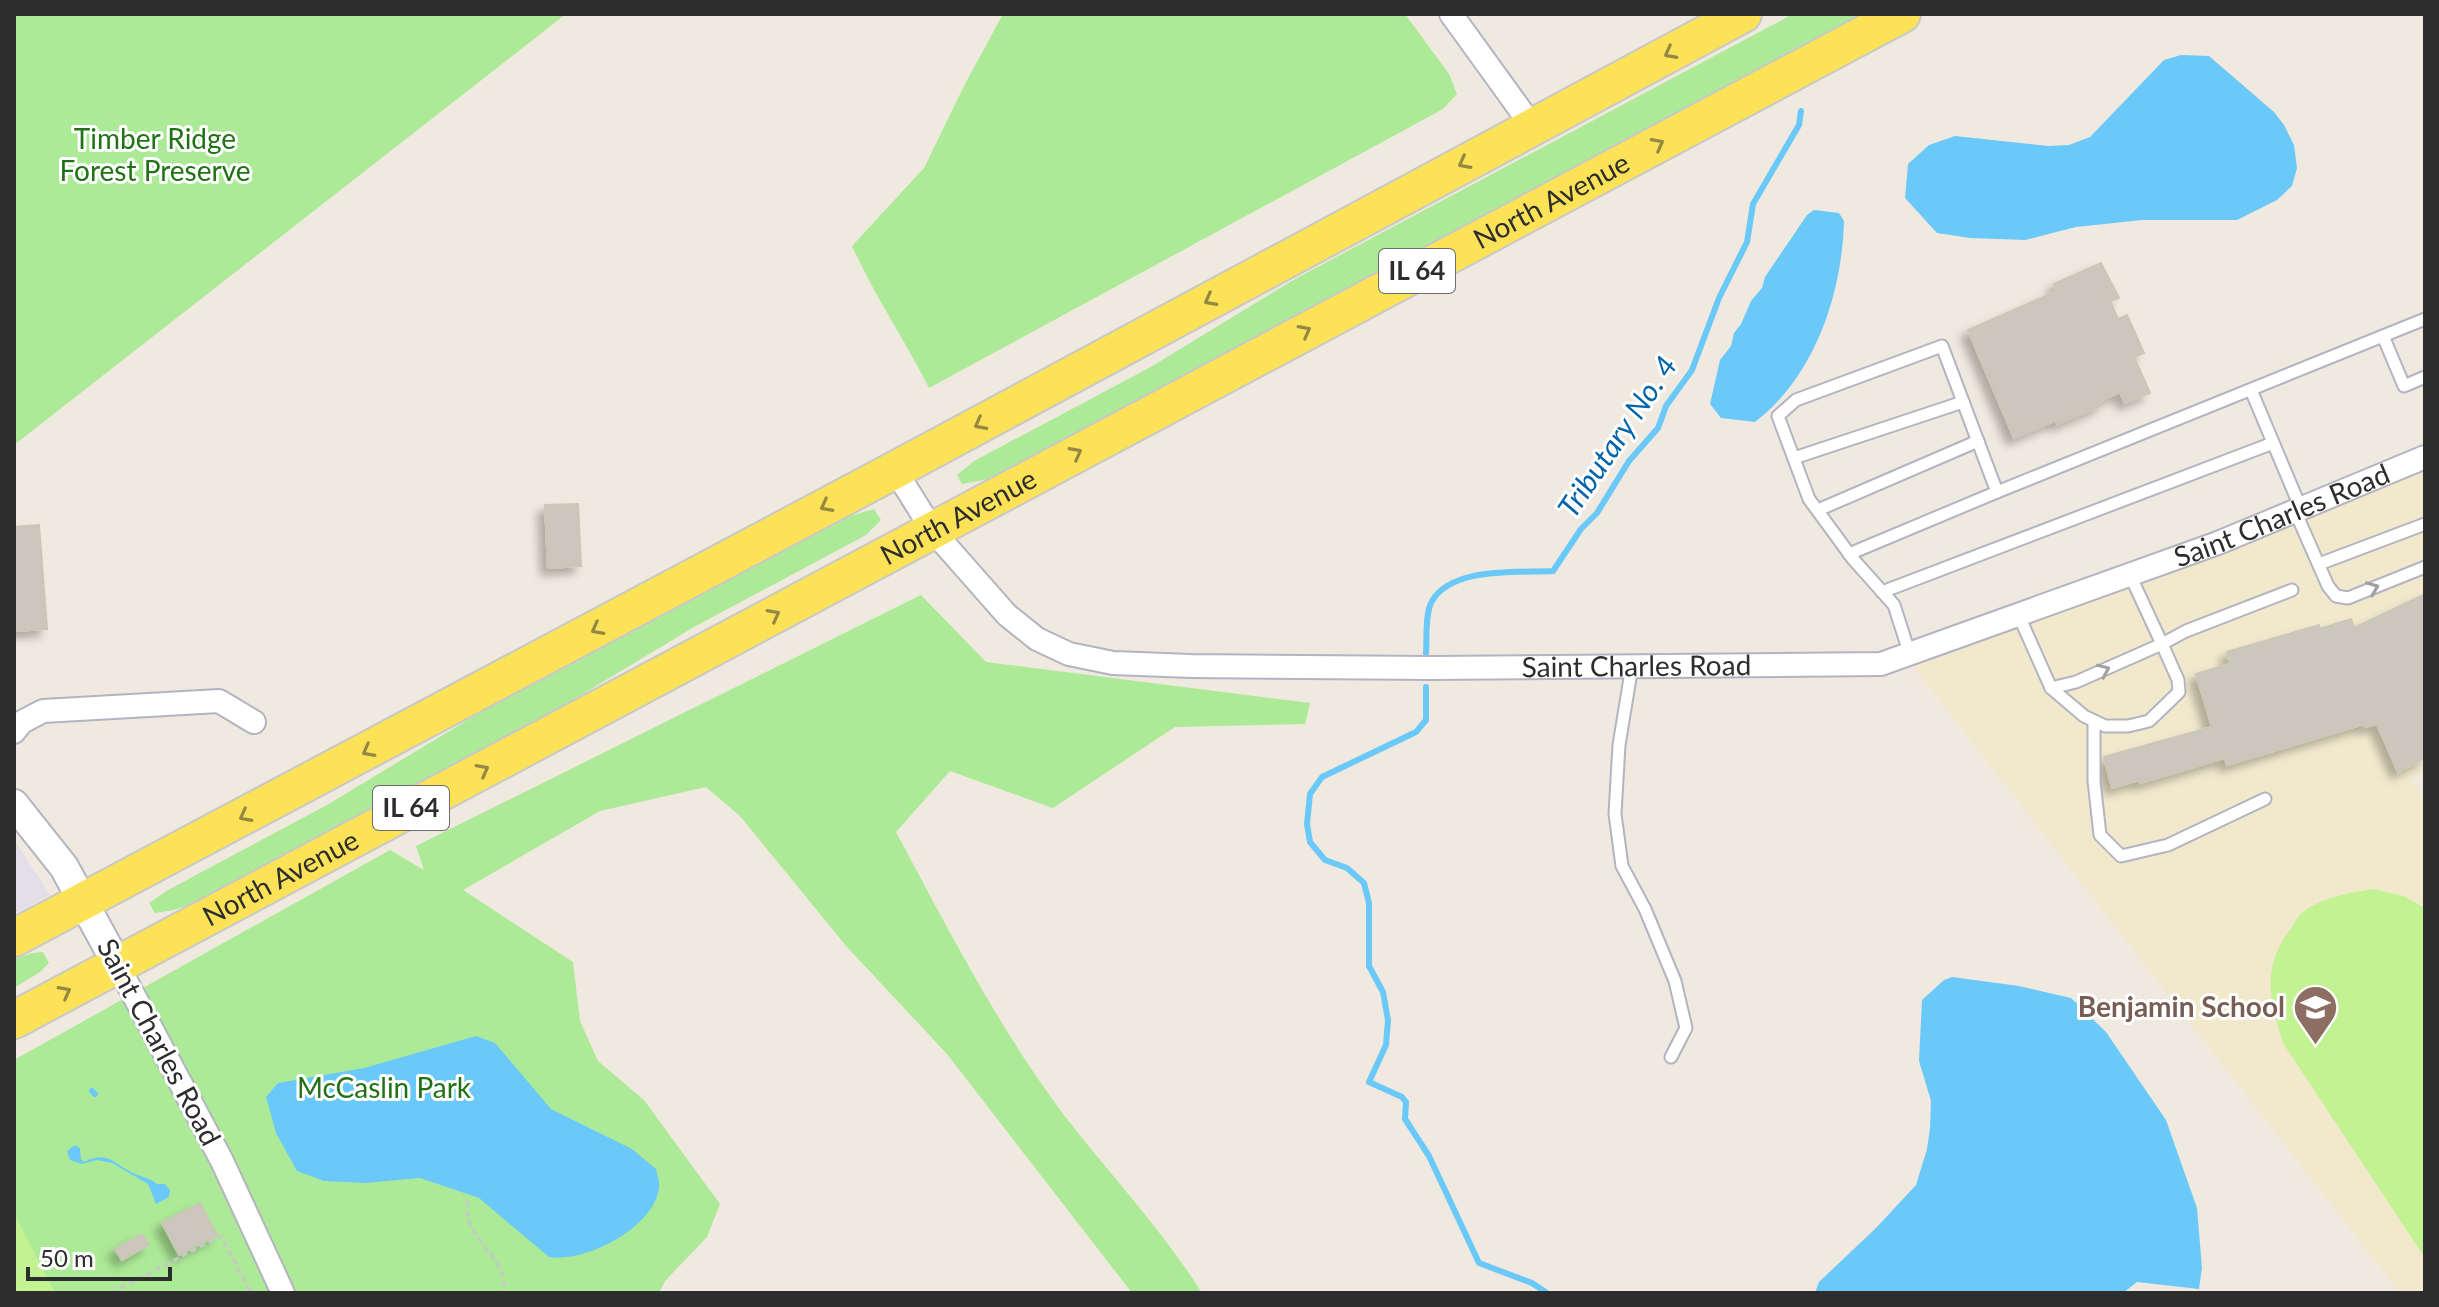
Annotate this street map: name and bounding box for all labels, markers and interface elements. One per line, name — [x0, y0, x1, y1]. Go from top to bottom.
one-way arrow — [1664, 43, 1678, 59]
park label: Timber Ridge Forest Preserve — [59, 121, 251, 187]
one-way arrow — [1650, 138, 1665, 153]
street label: North Avenue — [1467, 145, 1635, 255]
one-way arrow — [1457, 153, 1472, 168]
road number: IL 64 — [1379, 249, 1455, 293]
one-way arrow — [1204, 290, 1218, 305]
one-way arrow — [1296, 325, 1311, 341]
water label: Tributary No. 4 — [1549, 348, 1684, 524]
one-way arrow — [974, 414, 989, 429]
one-way arrow — [1067, 448, 1082, 463]
street label: Saint Charles Road — [2169, 456, 2394, 573]
street label: North Avenue — [874, 461, 1042, 571]
one-way arrow — [820, 497, 835, 512]
one-way arrow — [2365, 581, 2379, 598]
one-way arrow — [766, 609, 780, 625]
one-way arrow — [591, 619, 605, 634]
street label: Saint Charles Road — [1521, 647, 1751, 683]
one-way arrow — [2095, 664, 2110, 680]
one-way arrow — [362, 741, 376, 757]
one-way arrow — [474, 764, 488, 780]
road number: IL 64 — [373, 786, 449, 830]
one-way arrow — [238, 807, 253, 822]
street label: North Avenue — [196, 822, 364, 932]
street label: Saint Charles Road — [91, 932, 229, 1151]
school or university icon: Benjamin School — [2292, 983, 2340, 1046]
one-way arrow — [57, 986, 72, 1001]
place label: Benjamin School — [2078, 989, 2285, 1023]
park label: McCaslin Park — [297, 1070, 472, 1104]
scale bar — [28, 1231, 170, 1281]
text: 50 m — [40, 1243, 94, 1272]

